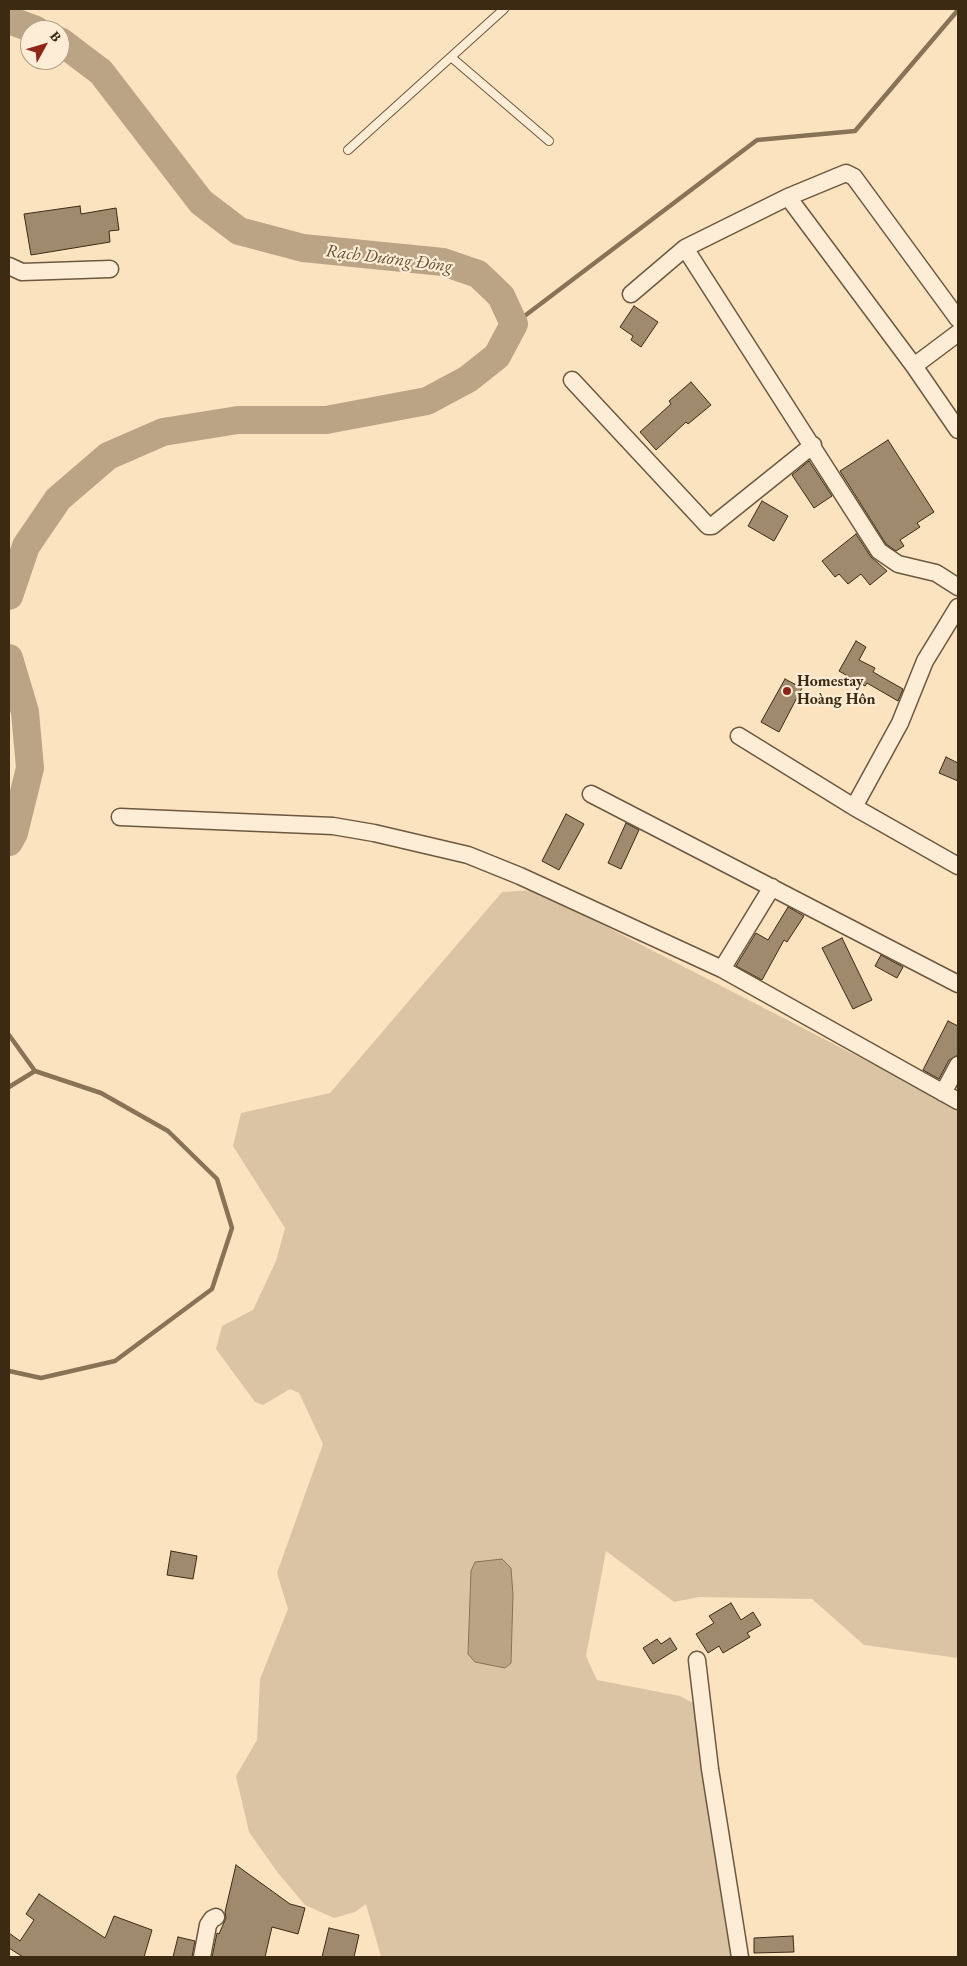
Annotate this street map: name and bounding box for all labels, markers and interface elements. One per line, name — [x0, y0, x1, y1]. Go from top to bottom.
north arrow — [20, 20, 70, 70]
text: B — [46, 27, 66, 45]
water label: Rạch Dương Đông — [324, 240, 454, 278]
place label: Homestay Hoàng Hôn — [797, 672, 876, 710]
marker: Homestay Hoàng Hôn — [781, 685, 793, 697]

